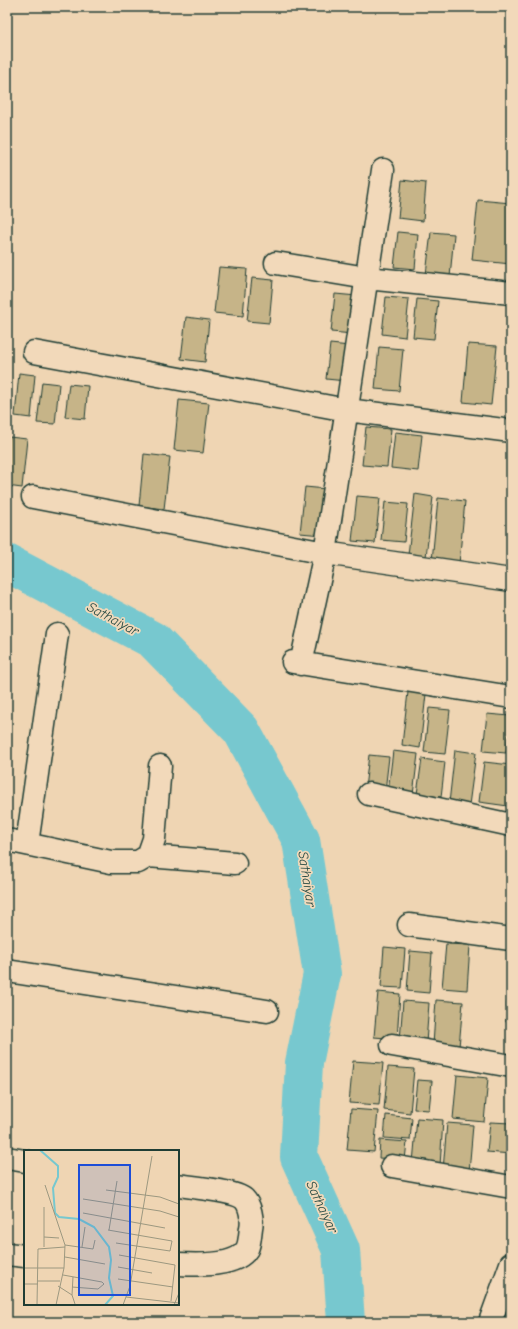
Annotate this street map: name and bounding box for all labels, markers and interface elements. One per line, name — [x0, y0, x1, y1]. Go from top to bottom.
water label: Sathaiyar — [84, 598, 143, 640]
water label: Sathaiyar — [294, 850, 320, 910]
inset map — [24, 1150, 179, 1305]
water label: Sathaiyar — [302, 1178, 342, 1237]

